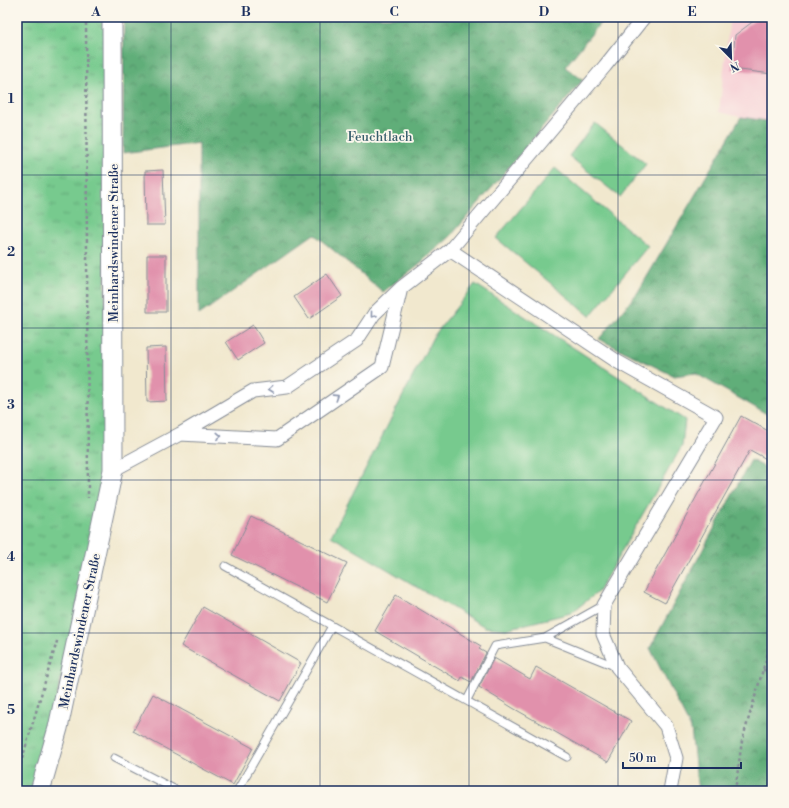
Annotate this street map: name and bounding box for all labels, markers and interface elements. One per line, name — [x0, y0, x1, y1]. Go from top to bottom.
text: A — [90, 4, 101, 20]
text: B — [241, 4, 251, 20]
text: C — [389, 4, 399, 20]
text: D — [539, 4, 549, 20]
text: E — [687, 4, 697, 20]
north arrow — [711, 38, 751, 78]
text: N — [728, 58, 741, 75]
text: 1 — [8, 91, 15, 107]
park label: Feuchtlach — [347, 129, 413, 145]
street label: Meinhardswindener Straße — [106, 163, 122, 322]
text: 2 — [7, 244, 15, 260]
one-way arrow — [371, 311, 378, 318]
one-way arrow — [268, 384, 274, 393]
one-way arrow — [332, 395, 339, 402]
text: 3 — [7, 397, 15, 413]
one-way arrow — [216, 431, 222, 440]
text: 4 — [7, 549, 16, 565]
street label: Meinhardswindener Straße — [56, 551, 104, 711]
text: 5 — [7, 702, 15, 718]
scale bar — [623, 744, 741, 770]
text: 50 m — [629, 751, 657, 766]

